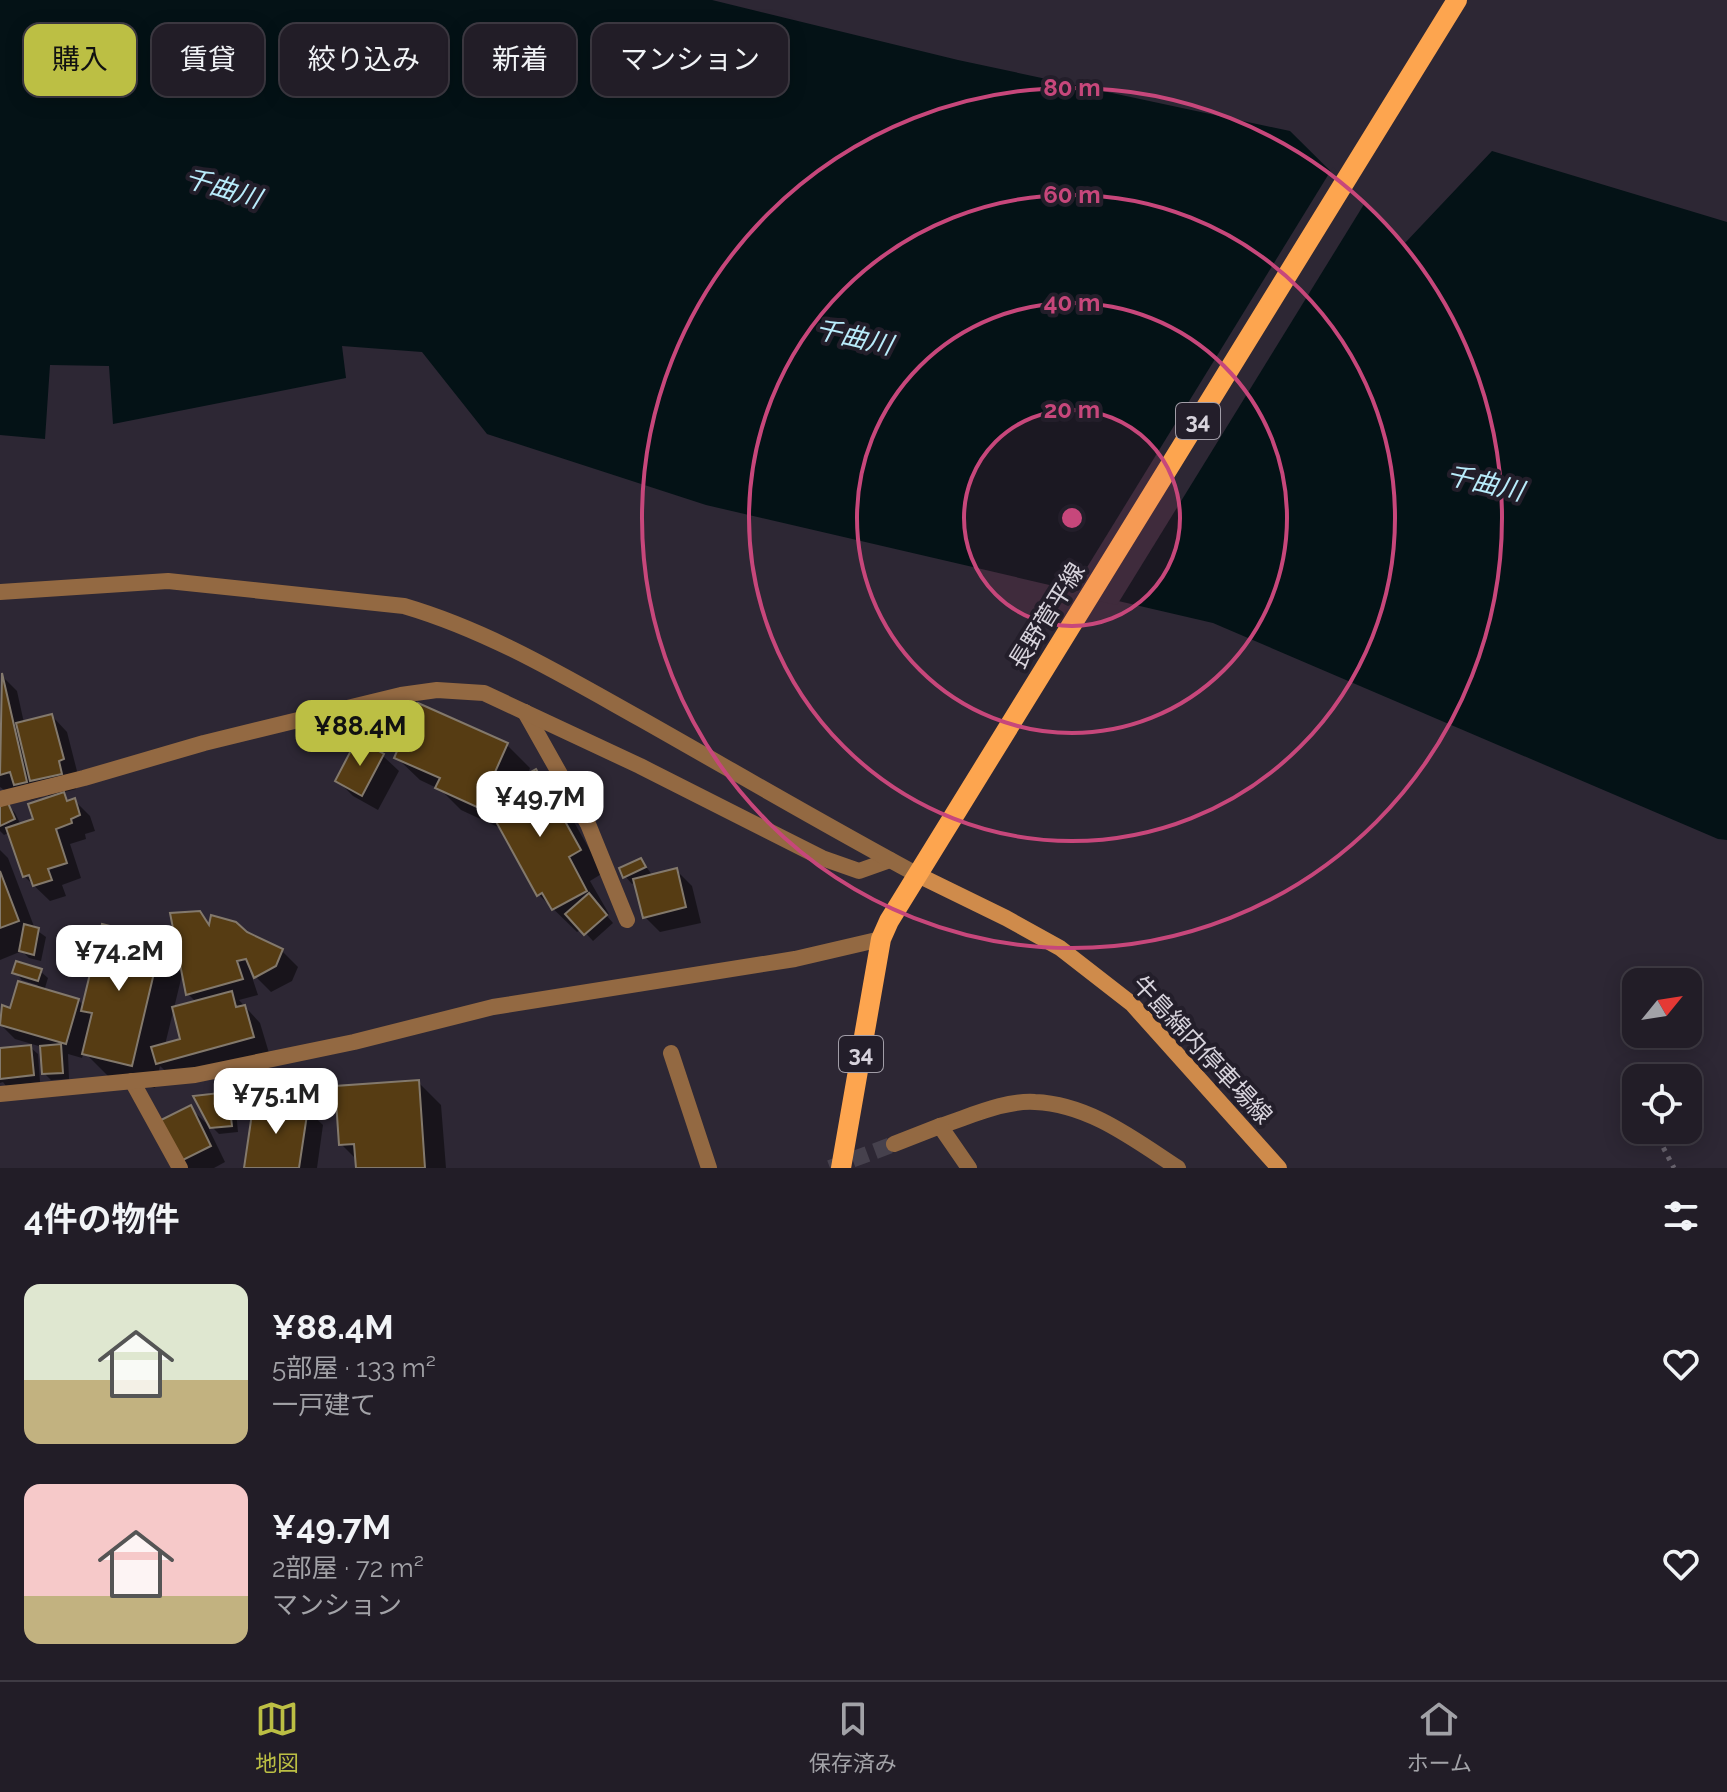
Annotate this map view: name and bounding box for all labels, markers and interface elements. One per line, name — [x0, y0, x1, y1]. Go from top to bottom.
chip: 購入 — [24, 24, 136, 96]
chip: 賃貸 — [152, 24, 264, 96]
chip: 絞り込み — [280, 24, 448, 96]
chip: 新着 — [464, 24, 576, 96]
chip: マンション — [592, 24, 788, 96]
text: 80 m — [1043, 73, 1101, 102]
water label: 千曲川 — [181, 162, 268, 215]
text: 60 m — [1043, 180, 1101, 209]
text: 40 m — [1044, 288, 1100, 317]
water label: 千曲川 — [813, 314, 898, 361]
text: 20 m — [1044, 395, 1100, 424]
road number: 34 — [1176, 403, 1220, 439]
water label: 千曲川 — [1444, 460, 1529, 507]
centre of rings — [1058, 504, 1086, 532]
street label: 長野菅平線 — [1002, 557, 1091, 674]
pin: ¥88.4M — [295, 700, 425, 768]
text: ¥88.4M — [313, 711, 407, 741]
pin: ¥49.7M — [475, 771, 605, 839]
text: ¥49.7M — [494, 782, 586, 812]
pin: ¥74.2M — [54, 925, 184, 993]
text: ¥74.2M — [74, 936, 164, 966]
north arrow — [1622, 968, 1702, 1048]
map controls — [1622, 968, 1702, 1144]
street label: 牛島綿内停車場線 — [1126, 970, 1278, 1130]
road number: 34 — [839, 1036, 883, 1072]
button: locate — [1622, 1064, 1702, 1144]
pin: ¥75.1M — [211, 1068, 341, 1136]
text: ¥75.1M — [232, 1079, 320, 1109]
icon: filters — [1659, 1194, 1703, 1238]
text: 4件の物件 — [24, 1199, 179, 1239]
text: ¥88.4M — [272, 1307, 394, 1347]
icon: home — [88, 1316, 184, 1412]
icon: heart — [1659, 1342, 1703, 1386]
text: 5部屋 · 133 m² — [272, 1353, 436, 1383]
text: 一戸建て — [272, 1390, 376, 1420]
text: ¥49.7M — [272, 1507, 391, 1547]
icon: home — [88, 1516, 184, 1612]
icon: heart — [1659, 1542, 1703, 1586]
text: 2部屋 · 72 m² — [272, 1553, 424, 1583]
text: マンション — [272, 1590, 402, 1620]
tab: 地図 — [255, 1697, 299, 1777]
tab: 保存済み — [809, 1697, 897, 1777]
tab: ホーム — [1407, 1697, 1472, 1777]

